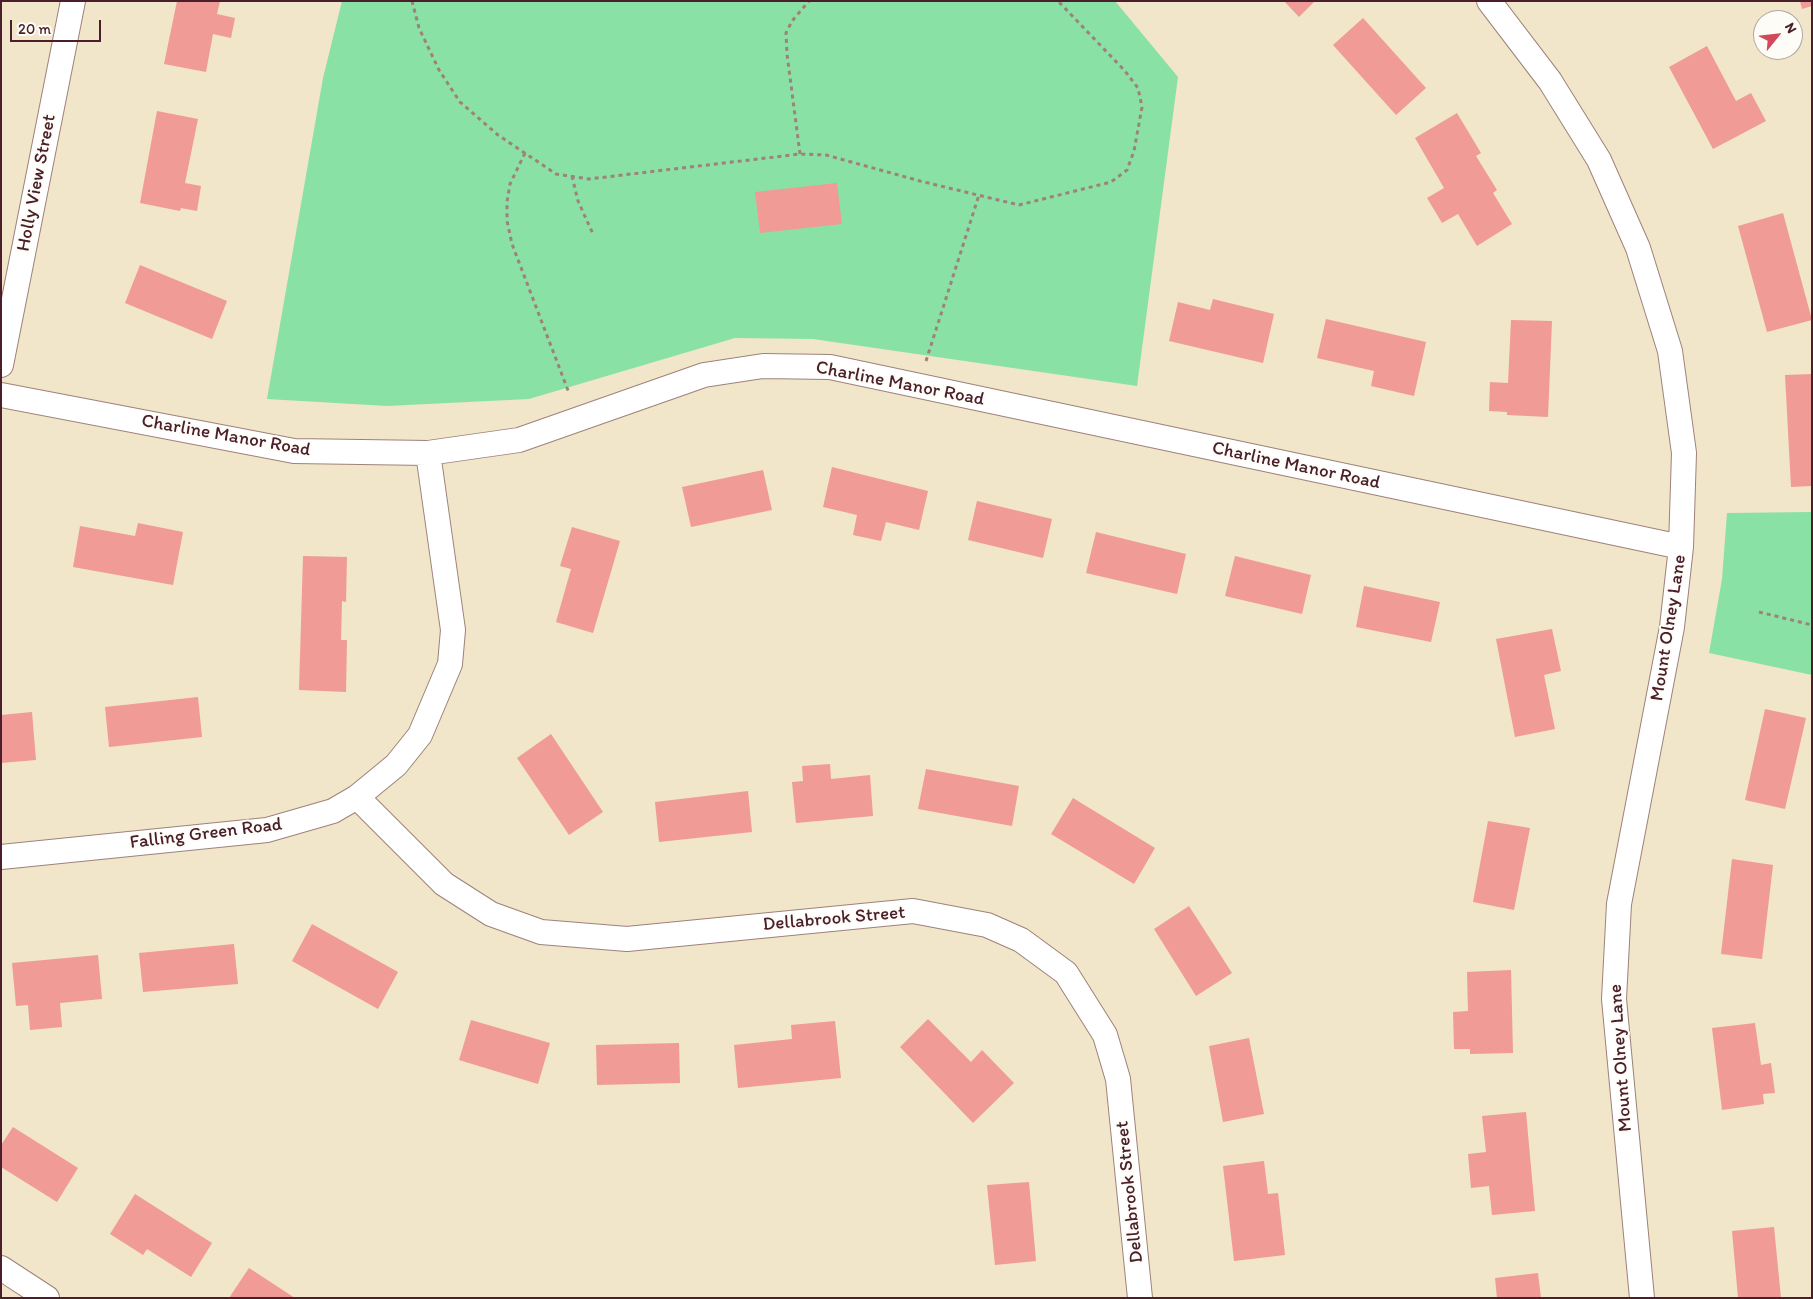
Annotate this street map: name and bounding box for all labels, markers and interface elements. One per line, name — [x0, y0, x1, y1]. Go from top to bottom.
scale bar — [12, 10, 104, 42]
north arrow — [1753, 10, 1803, 60]
text: 20 m — [18, 20, 51, 38]
text: N — [1781, 20, 1800, 36]
street label: Holly View Street — [13, 112, 61, 254]
street label: Charline Manor Road — [814, 356, 986, 412]
street label: Charline Manor Road — [140, 410, 312, 462]
street label: Charline Manor Road — [1210, 437, 1382, 495]
street label: Mount Olney Lane — [1646, 553, 1692, 703]
street label: Falling Green Road — [128, 813, 284, 855]
street label: Dellabrook Street — [762, 901, 906, 937]
street label: Mount Olney Lane — [1604, 983, 1638, 1133]
street label: Dellabrook Street — [1111, 1120, 1149, 1264]

